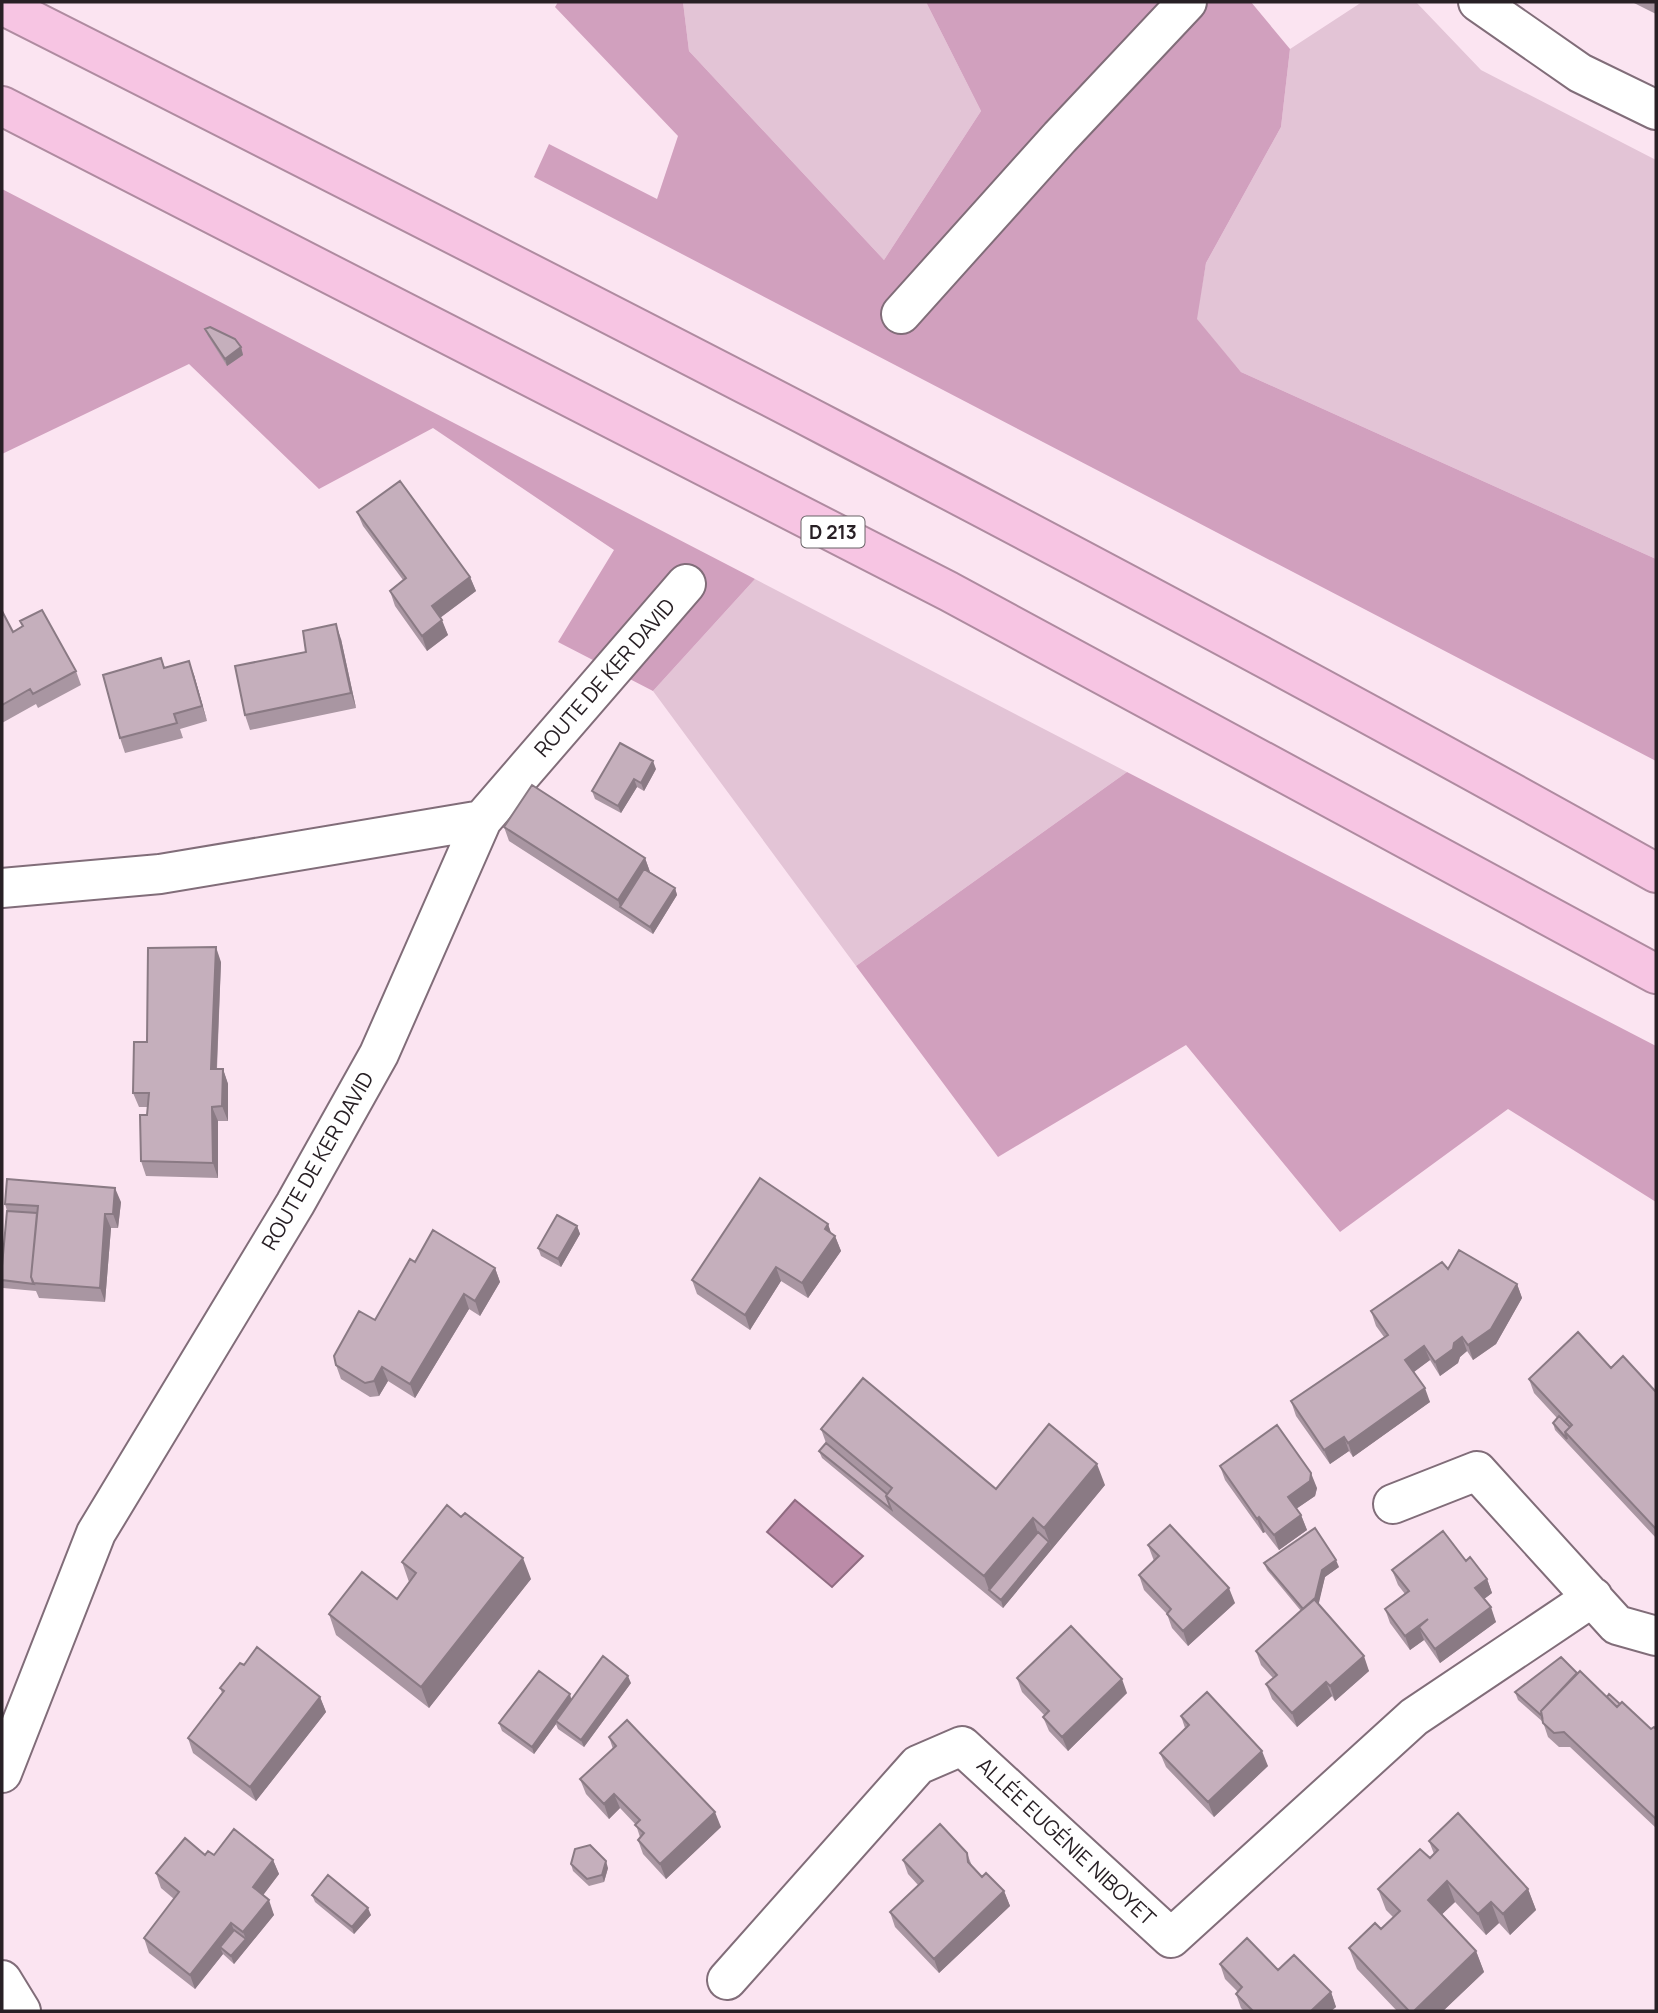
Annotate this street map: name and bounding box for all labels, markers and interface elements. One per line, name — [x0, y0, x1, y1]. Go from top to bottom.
road number: D 213 — [802, 516, 864, 548]
street label: ROUTE DE KER DAVID — [528, 592, 681, 762]
street label: ROUTE DE KER DAVID — [255, 1066, 380, 1255]
street label: ALLÉE EUGÉNIE NIBOYET — [971, 1751, 1162, 1932]

